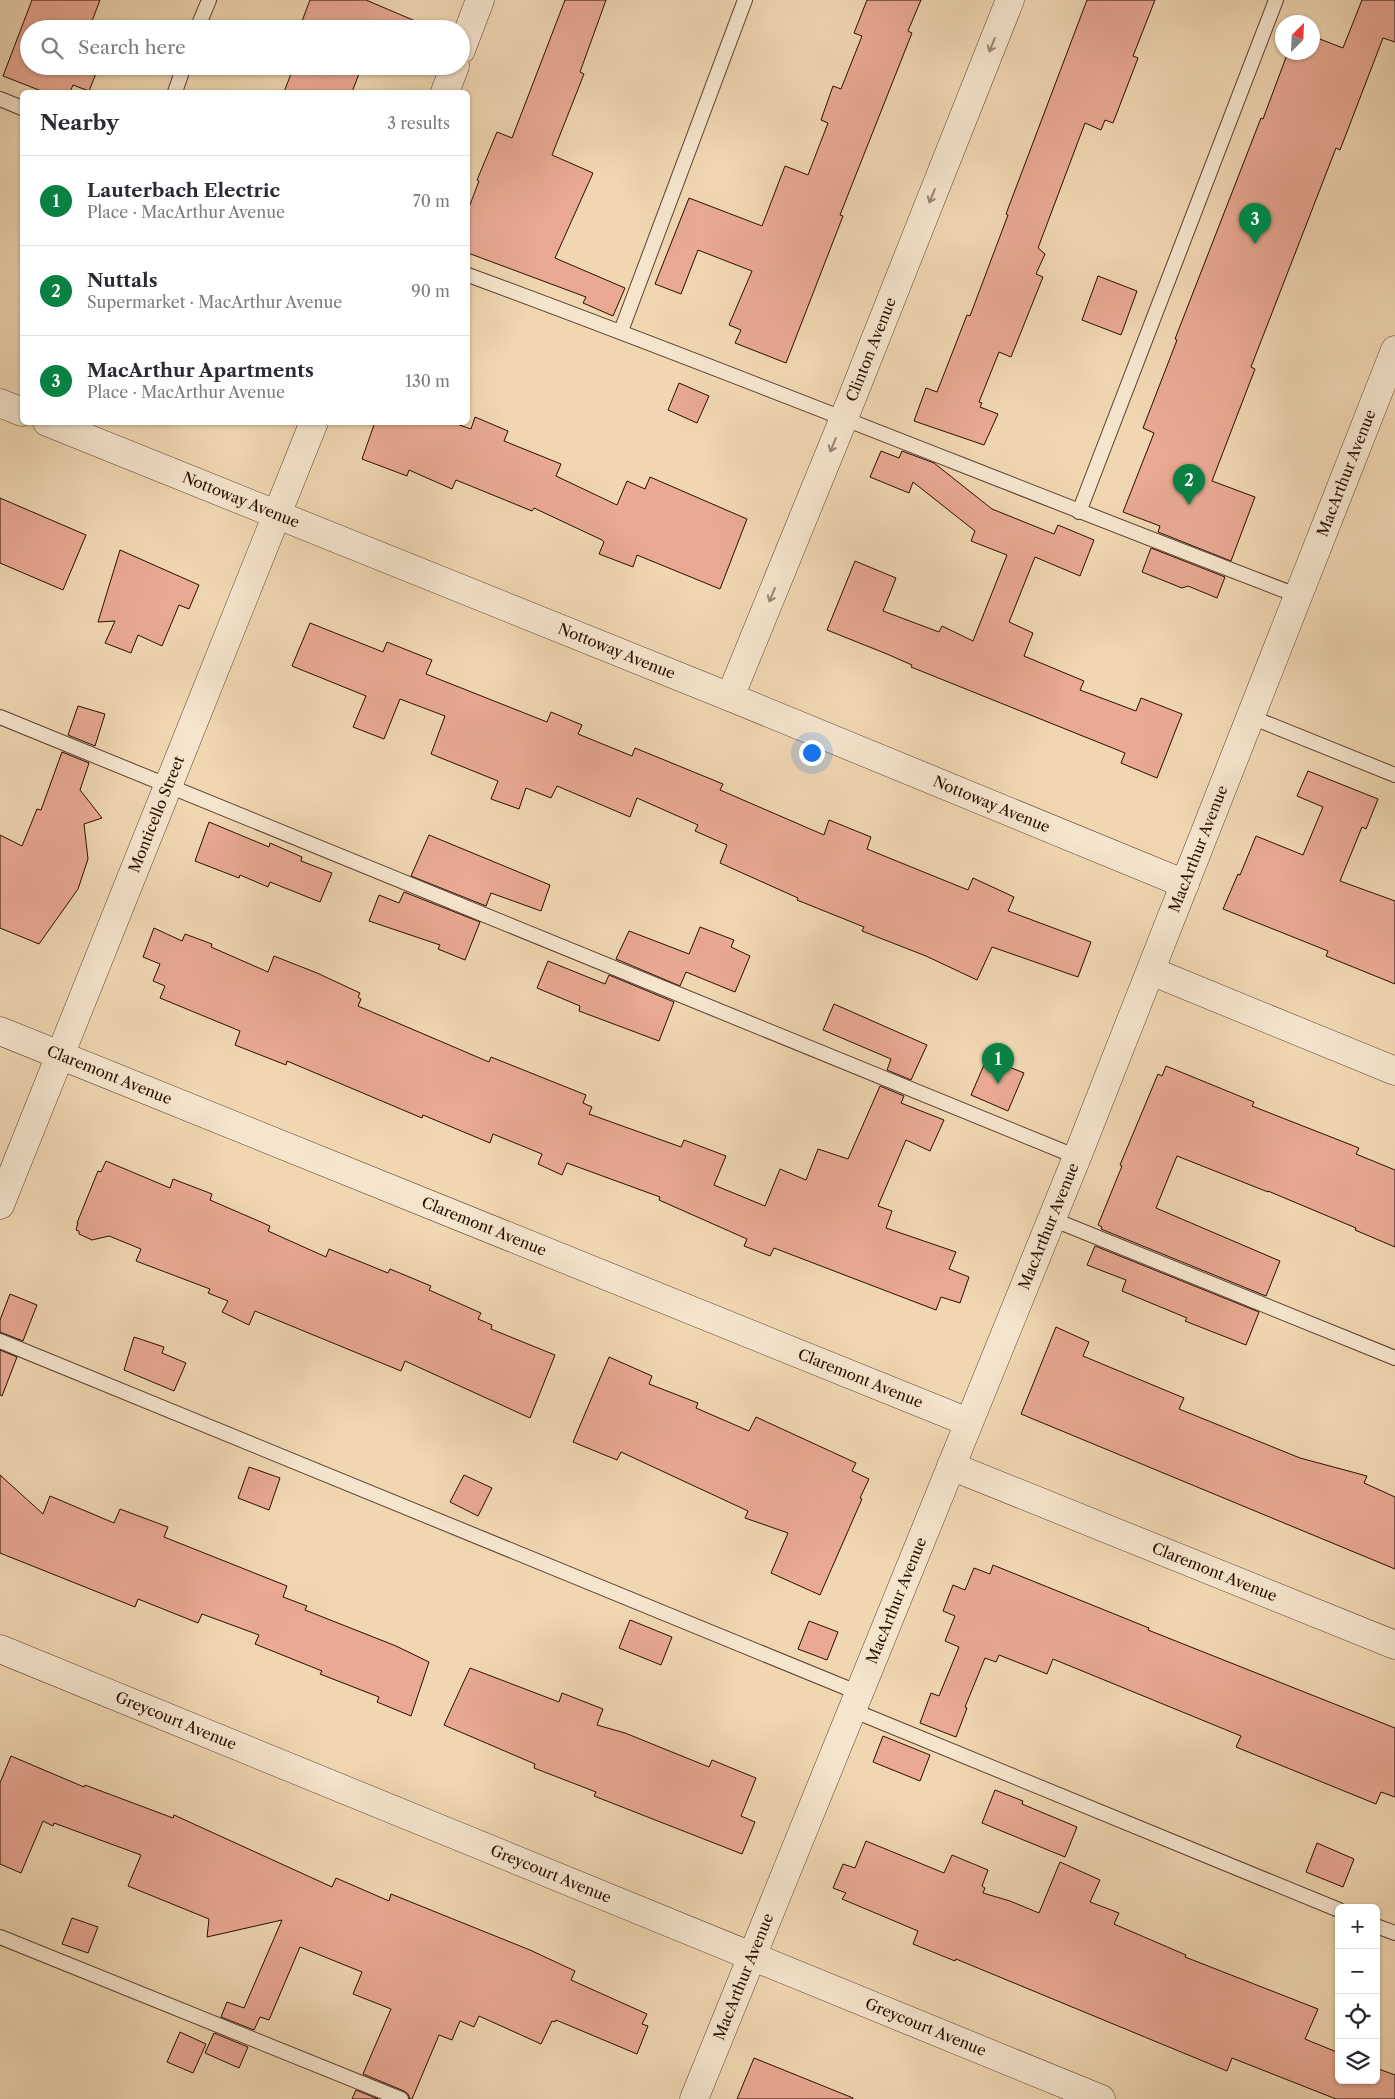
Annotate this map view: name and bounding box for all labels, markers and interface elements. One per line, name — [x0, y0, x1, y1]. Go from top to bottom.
north arrow — [1275, 15, 1320, 60]
search box — [20, 20, 470, 75]
icon: search — [38, 34, 66, 62]
text: Search here — [78, 36, 186, 59]
one-way arrow — [987, 37, 996, 52]
text: Nearby — [40, 110, 119, 135]
text: 3 results — [387, 113, 450, 133]
text: Lauterbach Electric — [87, 179, 280, 202]
one-way arrow — [927, 188, 936, 203]
text: 1 — [52, 191, 60, 211]
text: 70 m — [413, 191, 450, 211]
text: Place · MacArthur Avenue — [87, 202, 285, 222]
pin: 3 — [1239, 203, 1271, 244]
text: Nuttals — [87, 269, 158, 292]
text: 2 — [51, 281, 61, 301]
text: 90 m — [411, 281, 450, 301]
text: Supermarket · MacArthur Avenue — [87, 292, 342, 312]
street label: Clinton Avenue — [841, 294, 900, 404]
text: MacArthur Apartments — [87, 359, 314, 382]
text: 3 — [51, 371, 61, 391]
text: 130 m — [405, 371, 450, 391]
text: Place · MacArthur Avenue — [87, 382, 285, 402]
street label: MacArthur Avenue — [1312, 407, 1380, 539]
one-way arrow — [828, 437, 838, 452]
pin: 2 — [1173, 464, 1205, 505]
street label: Nottoway Avenue — [180, 467, 302, 532]
one-way arrow — [767, 587, 776, 602]
street label: Nottoway Avenue — [555, 619, 678, 683]
your location — [799, 740, 825, 766]
street label: Monticello Street — [124, 752, 188, 875]
street label: Nottoway Avenue — [930, 772, 1053, 837]
street label: MacArthur Avenue — [1164, 782, 1232, 915]
street label: Claremont Avenue — [44, 1041, 175, 1108]
pin: 1 — [982, 1043, 1014, 1084]
street label: MacArthur Avenue — [1014, 1160, 1083, 1292]
street label: Claremont Avenue — [419, 1192, 549, 1260]
street label: Claremont Avenue — [795, 1344, 926, 1412]
street label: MacArthur Avenue — [862, 1534, 930, 1667]
street label: Claremont Avenue — [1149, 1538, 1280, 1605]
street label: Greycourt Avenue — [113, 1687, 239, 1754]
street label: Greycourt Avenue — [488, 1840, 614, 1907]
map controls — [1335, 1904, 1380, 2084]
button: + — [1335, 1904, 1380, 1949]
street label: MacArthur Avenue — [709, 1910, 777, 2043]
button: − — [1335, 1949, 1380, 1994]
street label: Greycourt Avenue — [863, 1994, 989, 2060]
button: locate — [1335, 1994, 1380, 2039]
button: layers — [1335, 2039, 1380, 2084]

